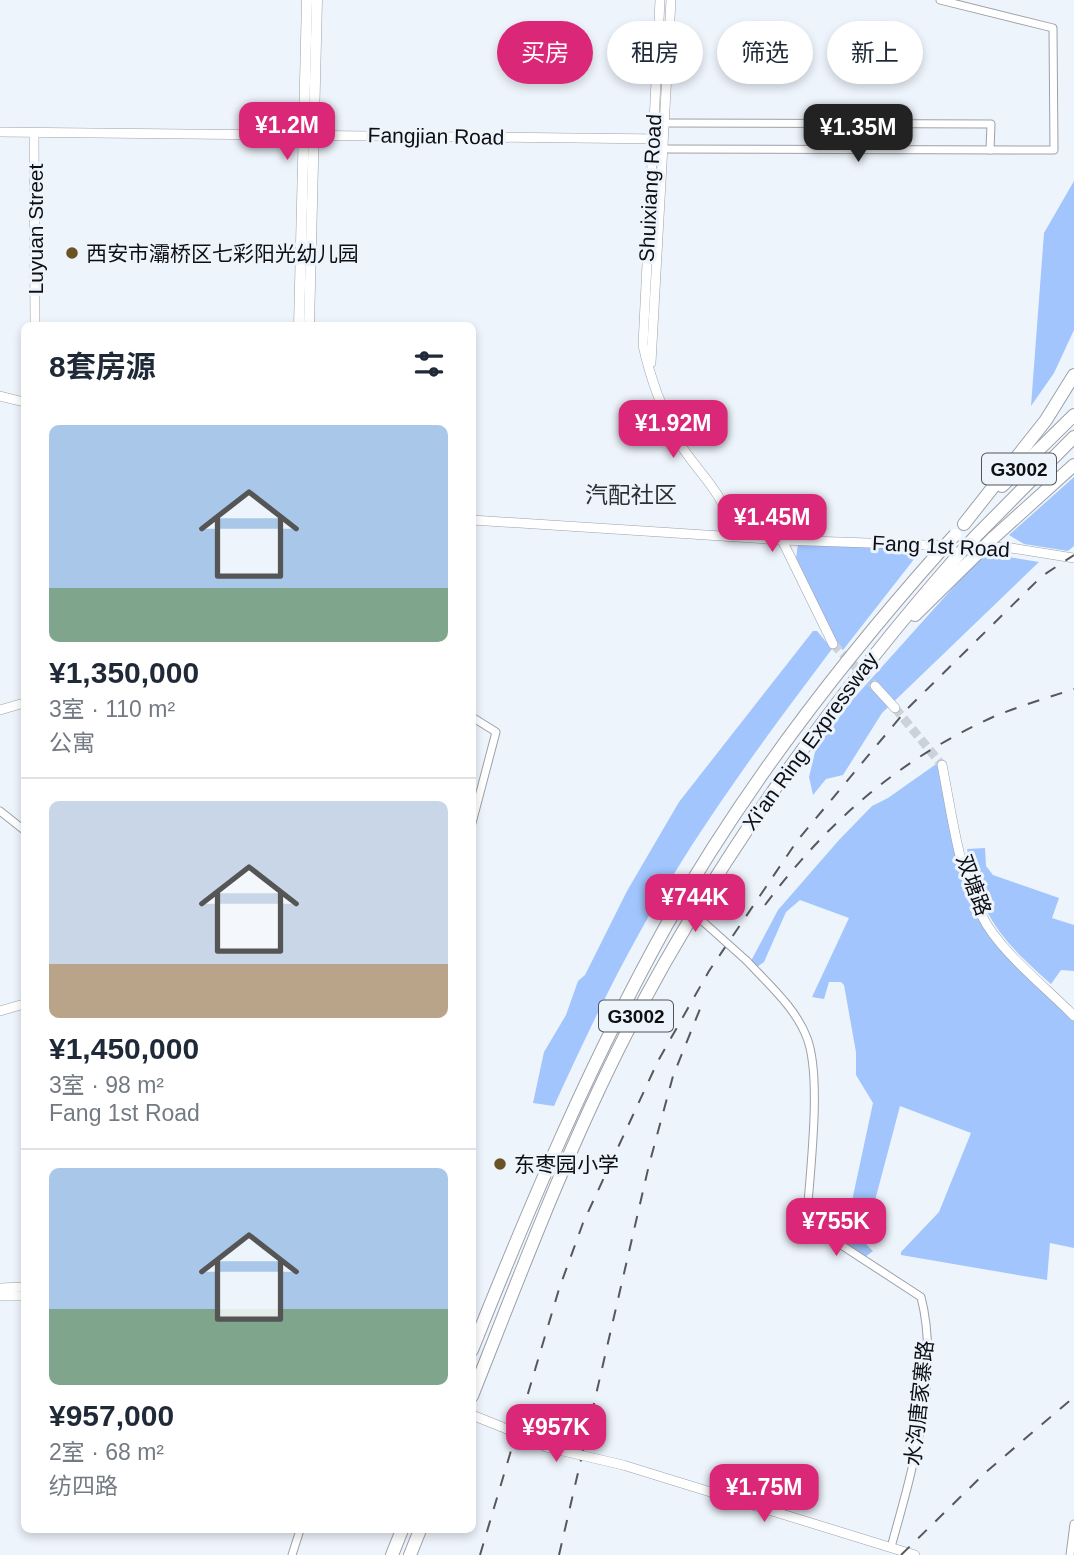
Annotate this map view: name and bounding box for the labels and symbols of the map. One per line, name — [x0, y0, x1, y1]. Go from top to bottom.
pin: ¥1.2M — [238, 102, 336, 162]
pin: ¥1.35M — [801, 104, 915, 164]
street label: Shuixiang Road — [635, 113, 665, 263]
street label: Fangjian Road — [368, 123, 504, 149]
street label: Luyuan Street — [24, 163, 47, 294]
place label: 西安市灞桥区七彩阳光幼儿园 — [86, 242, 359, 265]
marker: 西安市灞桥区七彩阳光幼儿园 — [64, 245, 80, 261]
pin: ¥1.92M — [616, 400, 730, 460]
road number: G3002 — [982, 454, 1056, 484]
district label: 汽配社区 — [585, 482, 677, 508]
pin: ¥1.45M — [715, 494, 829, 554]
street label: Fang 1st Road — [872, 531, 1010, 561]
street label: Xi'an Ring Expressway — [738, 647, 883, 834]
street label: 双塘路 — [952, 851, 996, 919]
pin: ¥744K — [646, 874, 744, 934]
road number: G3002 — [599, 1000, 673, 1032]
place label: 东枣园小学 — [514, 1153, 619, 1176]
marker: 东枣园小学 — [492, 1156, 508, 1172]
pin: ¥755K — [787, 1198, 885, 1258]
street label: 水沟唐家寨路 — [901, 1339, 937, 1467]
pin: ¥957K — [507, 1404, 605, 1464]
pin: ¥1.75M — [707, 1464, 821, 1524]

